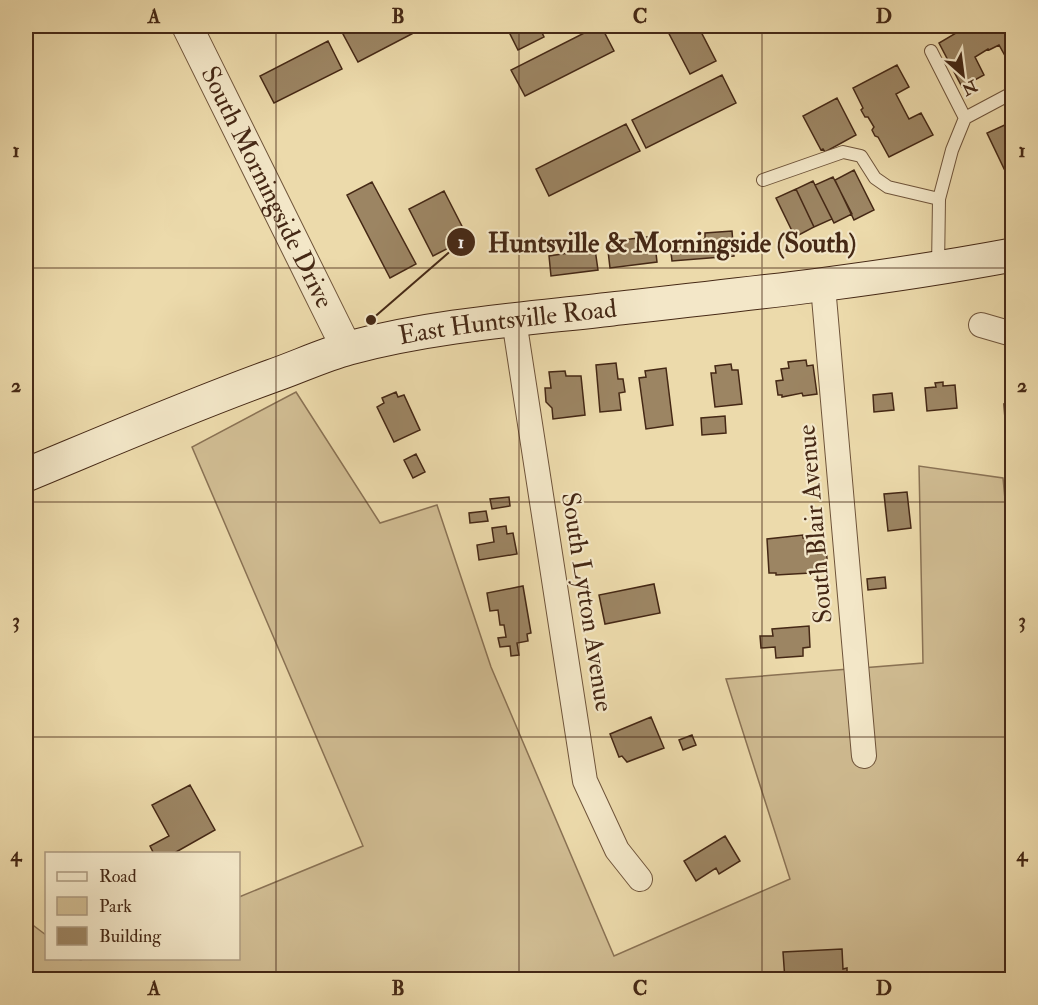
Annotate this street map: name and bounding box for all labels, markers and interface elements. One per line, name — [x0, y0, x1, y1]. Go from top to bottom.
text: A — [147, 4, 161, 29]
text: B — [391, 4, 405, 29]
text: C — [633, 4, 647, 29]
text: D — [876, 4, 892, 29]
north arrow — [933, 45, 993, 105]
street label: South Morningside Drive — [194, 61, 340, 314]
text: N — [958, 75, 981, 100]
text: 1 — [12, 138, 20, 163]
text: 1 — [1018, 138, 1026, 163]
callout: Huntsville & Morningside (South) — [446, 220, 869, 265]
text: Huntsville & Morningside (South) — [488, 227, 856, 261]
text: 1 — [458, 231, 464, 254]
street label: East Huntsville Road — [396, 293, 618, 352]
text: 2 — [11, 373, 21, 398]
text: 2 — [1017, 373, 1027, 398]
street label: South Blair Avenue — [790, 423, 840, 625]
street label: South Lytton Avenue — [554, 490, 620, 714]
text: 3 — [12, 608, 20, 633]
text: 3 — [1018, 608, 1026, 633]
text: 4 — [10, 842, 23, 867]
text: 4 — [1016, 842, 1029, 867]
legend — [45, 852, 240, 960]
text: Road — [99, 865, 137, 888]
text: Park — [99, 895, 132, 918]
text: Building — [99, 925, 162, 948]
text: A — [147, 976, 161, 1001]
text: B — [391, 976, 405, 1001]
text: C — [633, 976, 647, 1001]
text: D — [876, 976, 892, 1001]

